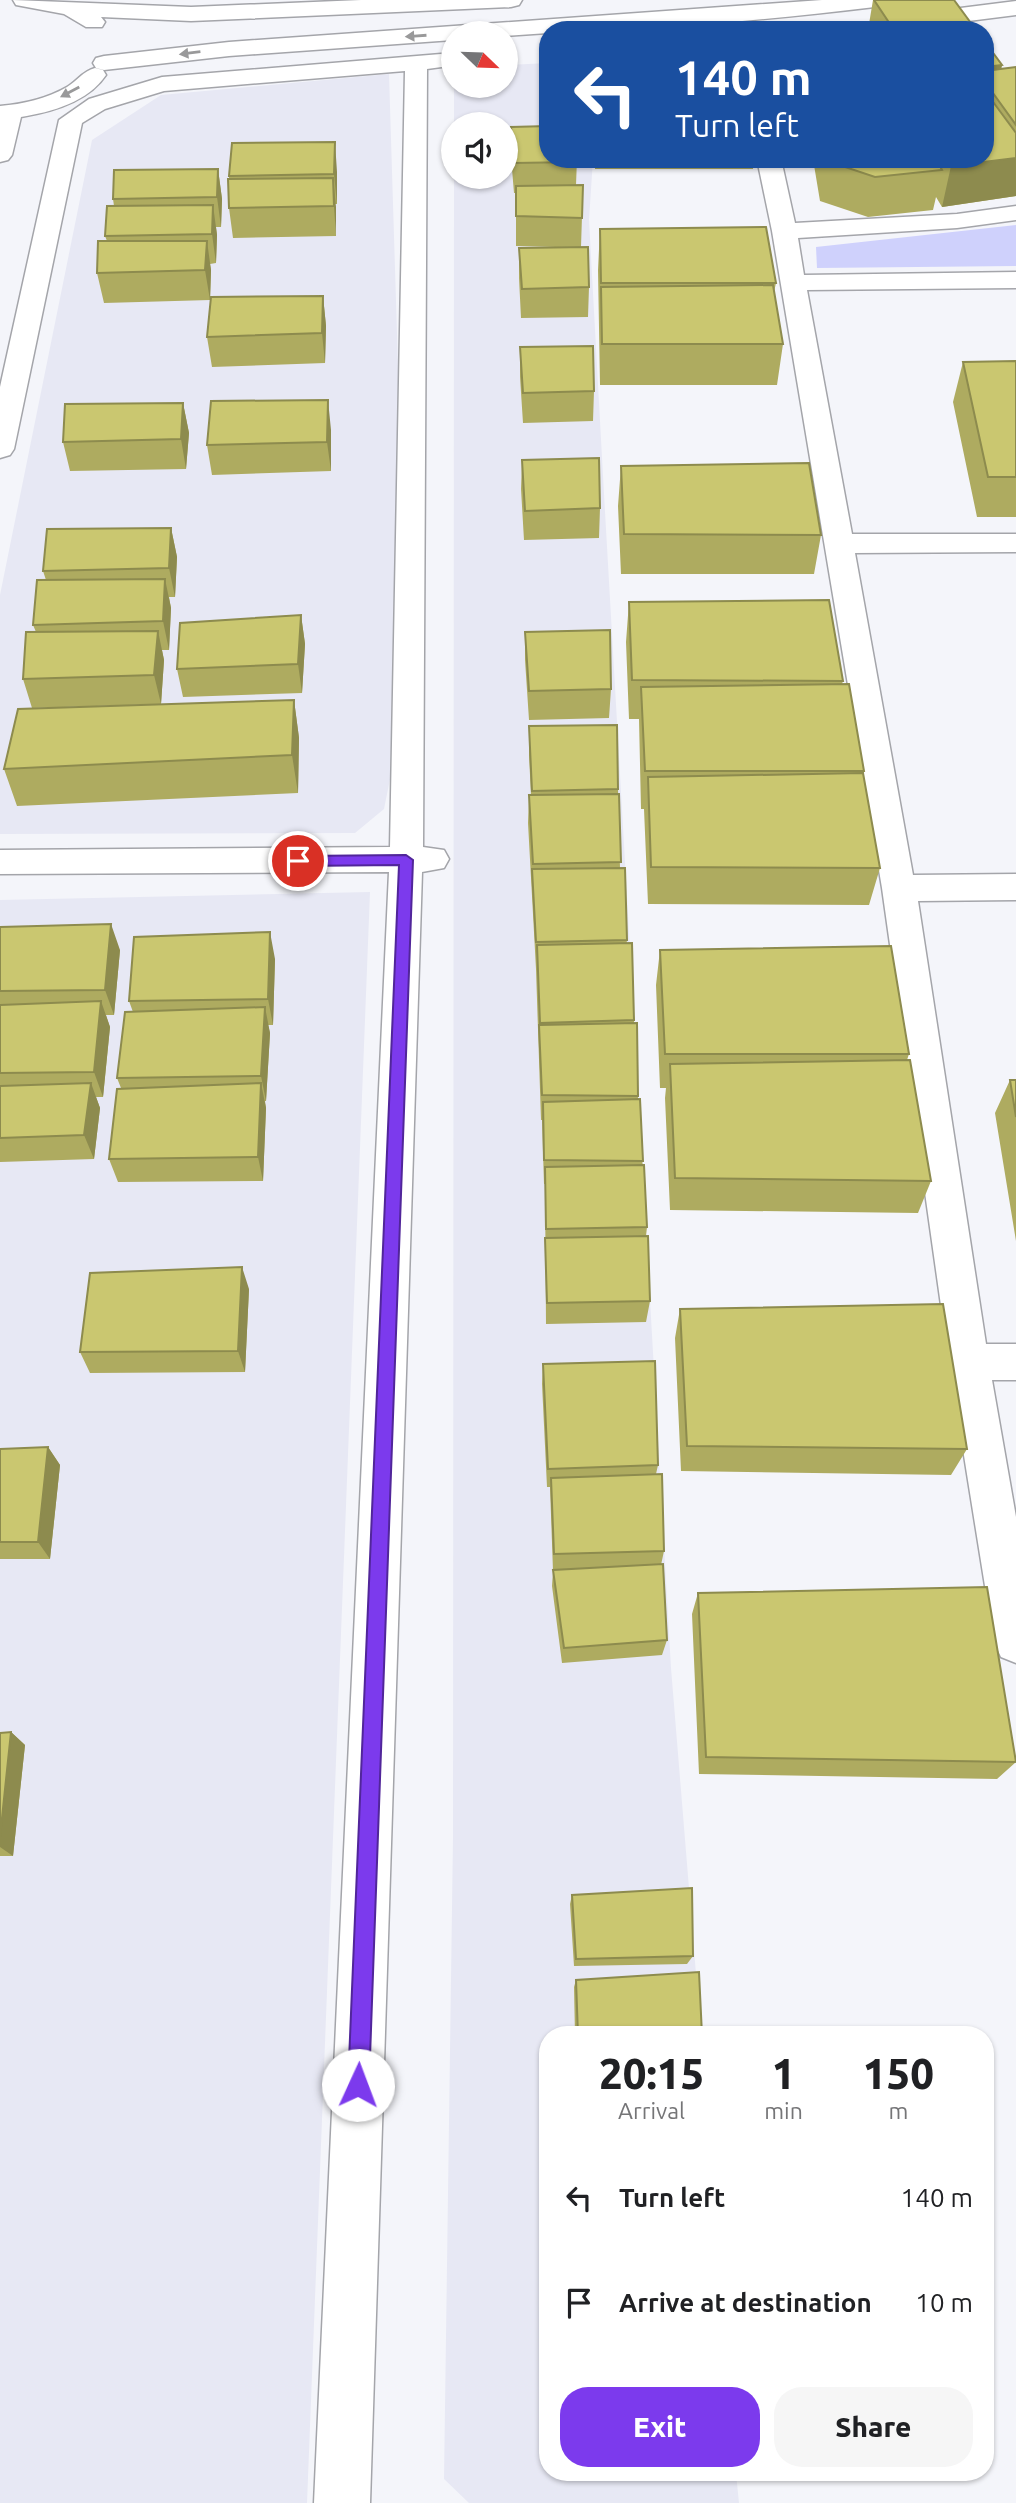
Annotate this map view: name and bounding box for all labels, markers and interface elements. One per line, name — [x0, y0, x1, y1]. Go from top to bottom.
north arrow — [441, 21, 518, 98]
map controls — [441, 21, 518, 189]
one-way arrow — [405, 30, 427, 41]
one-way arrow — [178, 48, 200, 59]
icon: left — [560, 49, 651, 140]
text: 140 m — [675, 49, 812, 104]
one-way arrow — [60, 86, 80, 98]
text: Turn left — [675, 107, 799, 143]
button: sound — [441, 112, 518, 189]
pin — [268, 831, 328, 891]
icon: arrive — [279, 842, 317, 880]
position arrow — [321, 2048, 395, 2122]
text: 20:15 — [599, 2050, 704, 2097]
text: 1 — [772, 2050, 795, 2097]
text: 150 — [863, 2050, 934, 2097]
text: Arrival — [618, 2098, 685, 2123]
text: min — [764, 2098, 803, 2123]
text: m — [888, 2098, 908, 2123]
icon: left — [560, 2179, 598, 2217]
text: Turn left — [619, 2183, 725, 2212]
text: 140 m — [901, 2183, 973, 2212]
icon: arrive — [560, 2284, 598, 2322]
text: Arrive at destination — [619, 2288, 872, 2317]
text: 10 m — [915, 2288, 973, 2317]
button: Exit — [560, 2387, 760, 2467]
button: Share — [774, 2387, 973, 2467]

